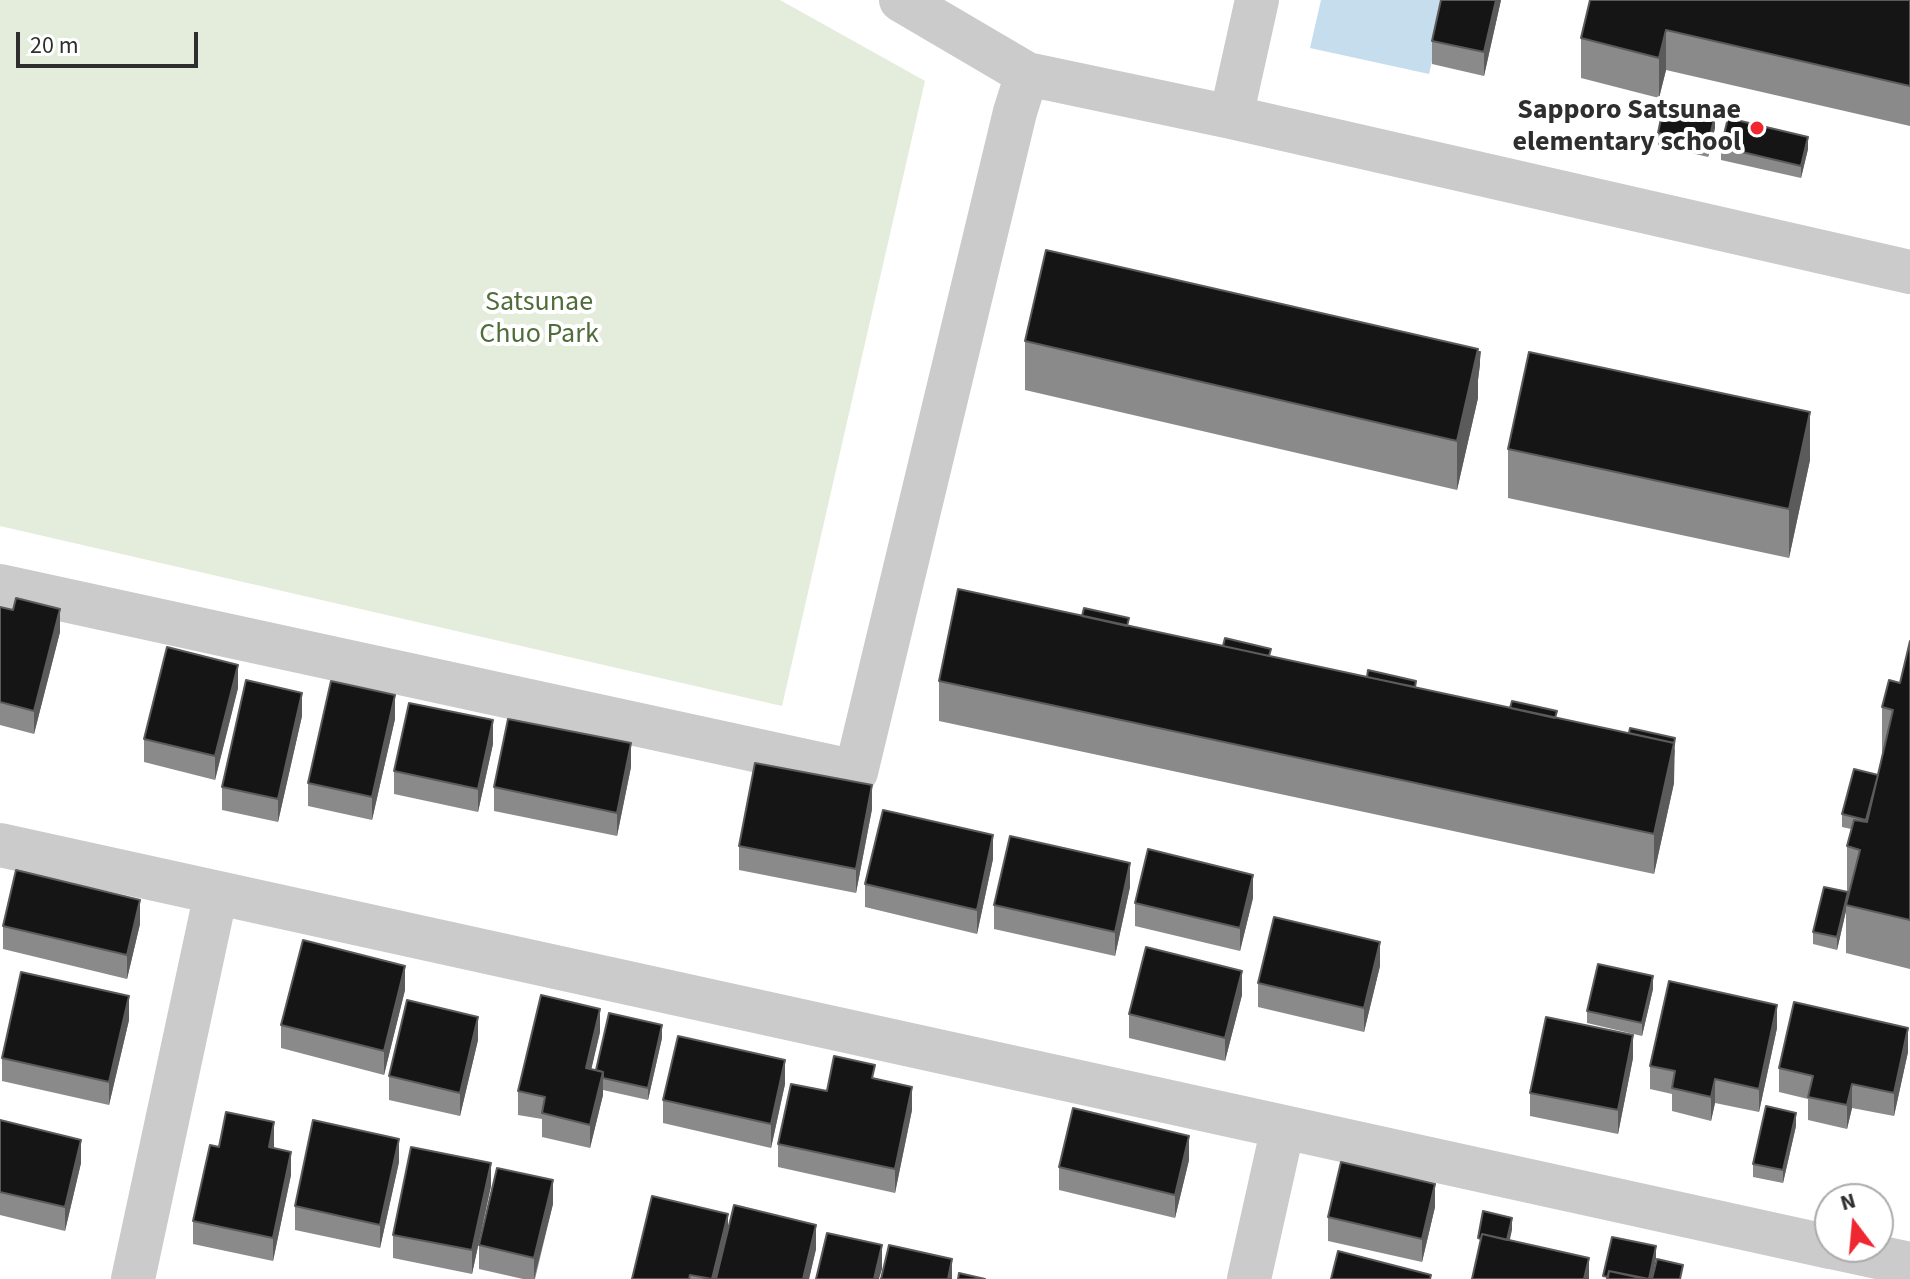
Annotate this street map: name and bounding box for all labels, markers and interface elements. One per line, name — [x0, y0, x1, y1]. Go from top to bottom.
scale bar — [20, 16, 202, 66]
text: 20 m — [30, 28, 79, 63]
place label: Sapporo Satsunae elementary school — [1512, 95, 1741, 161]
marker: Sapporo Satsunae elementary school — [1748, 119, 1766, 137]
park label: Satsunae Chuo Park — [479, 287, 599, 353]
north arrow — [1814, 1183, 1894, 1263]
text: N — [1836, 1184, 1859, 1219]

